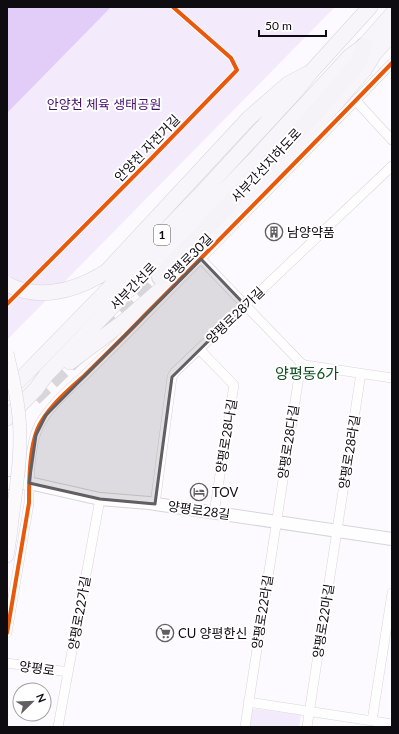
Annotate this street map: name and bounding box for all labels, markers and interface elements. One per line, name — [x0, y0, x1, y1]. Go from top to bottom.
scale bar — [259, 12, 326, 38]
text: 50 m — [265, 18, 292, 33]
park label: 안양천 체육 생태공원 — [47, 96, 161, 112]
street label: 안양천 자전거길 — [111, 111, 183, 185]
street label: 서부간선지하도로 — [228, 125, 305, 205]
building icon: 남양약품 — [264, 222, 284, 242]
place label: 남양약품 — [287, 224, 335, 240]
road number: 1 — [154, 225, 170, 245]
street label: 양평로30길 — [160, 230, 216, 286]
street label: 서부간선로 — [106, 259, 160, 313]
street label: 양평로28가길 — [203, 283, 267, 347]
district label: 양평동6가 — [275, 364, 339, 382]
street label: 양평로28나길 — [212, 398, 240, 474]
street label: 양평로28다길 — [274, 404, 302, 480]
street label: 양평로28라길 — [335, 414, 363, 490]
hotel icon: TOV — [189, 482, 209, 502]
place label: TOV — [212, 484, 238, 500]
street label: 양평로28길 — [167, 498, 231, 522]
street label: 양평로22라길 — [248, 574, 276, 650]
street label: 양평로22가길 — [65, 575, 93, 651]
street label: 양평로22마길 — [309, 583, 337, 659]
supermarket icon: CU 양평한신 — [155, 623, 175, 643]
place label: CU 양평한신 — [178, 625, 247, 641]
street label: 양평로 — [18, 658, 56, 678]
north arrow — [12, 682, 52, 722]
text: N — [34, 691, 49, 704]

